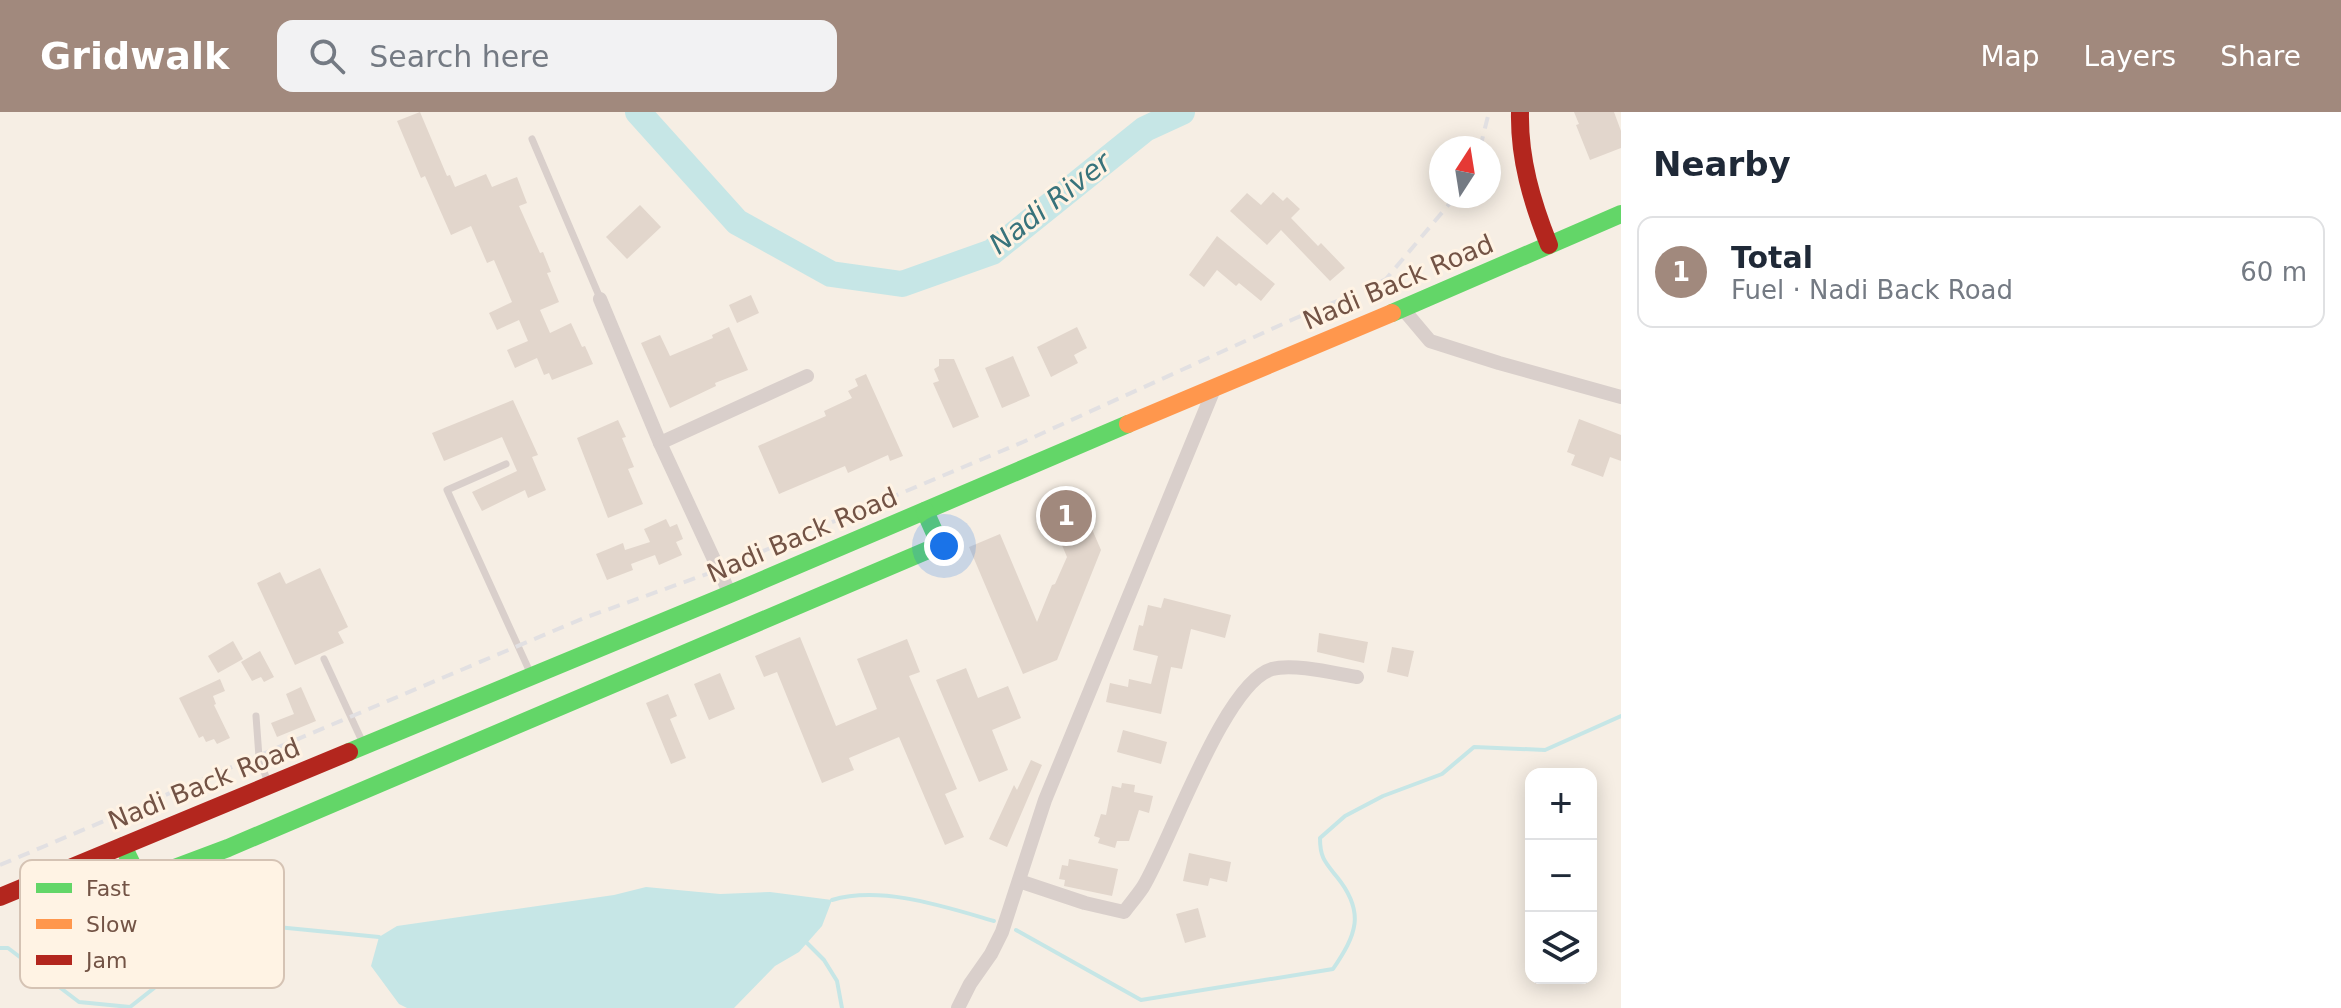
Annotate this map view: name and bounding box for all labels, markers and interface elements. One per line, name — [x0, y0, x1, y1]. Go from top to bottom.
search box — [277, 20, 837, 92]
text: Gridwalk — [40, 34, 229, 78]
icon: search — [305, 34, 349, 78]
text: Search here — [369, 39, 549, 74]
text: Map — [1980, 40, 2040, 73]
text: Layers — [2084, 40, 2176, 73]
text: Share — [2220, 40, 2301, 73]
north arrow — [1429, 136, 1501, 208]
water label: Nadi River — [983, 144, 1118, 261]
text: Nearby — [1653, 144, 1791, 184]
street label: Nadi Back Road — [1298, 228, 1498, 336]
text: Total — [1731, 240, 1813, 275]
text: 1 — [1672, 257, 1690, 287]
text: 60 m — [2240, 257, 2307, 287]
text: Fuel · Nadi Back Road — [1731, 275, 2013, 305]
street label: Nadi Back Road — [702, 481, 902, 589]
pin: 1 — [1040, 486, 1092, 546]
your location — [924, 526, 964, 566]
street label: Nadi Back Road — [104, 732, 304, 836]
map controls — [1525, 768, 1597, 984]
button: + — [1525, 768, 1597, 840]
button: − — [1525, 840, 1597, 912]
legend — [20, 860, 284, 988]
text: Fast — [86, 876, 131, 901]
text: Slow — [86, 912, 138, 937]
button: layers — [1525, 912, 1597, 984]
text: Jam — [84, 948, 127, 973]

